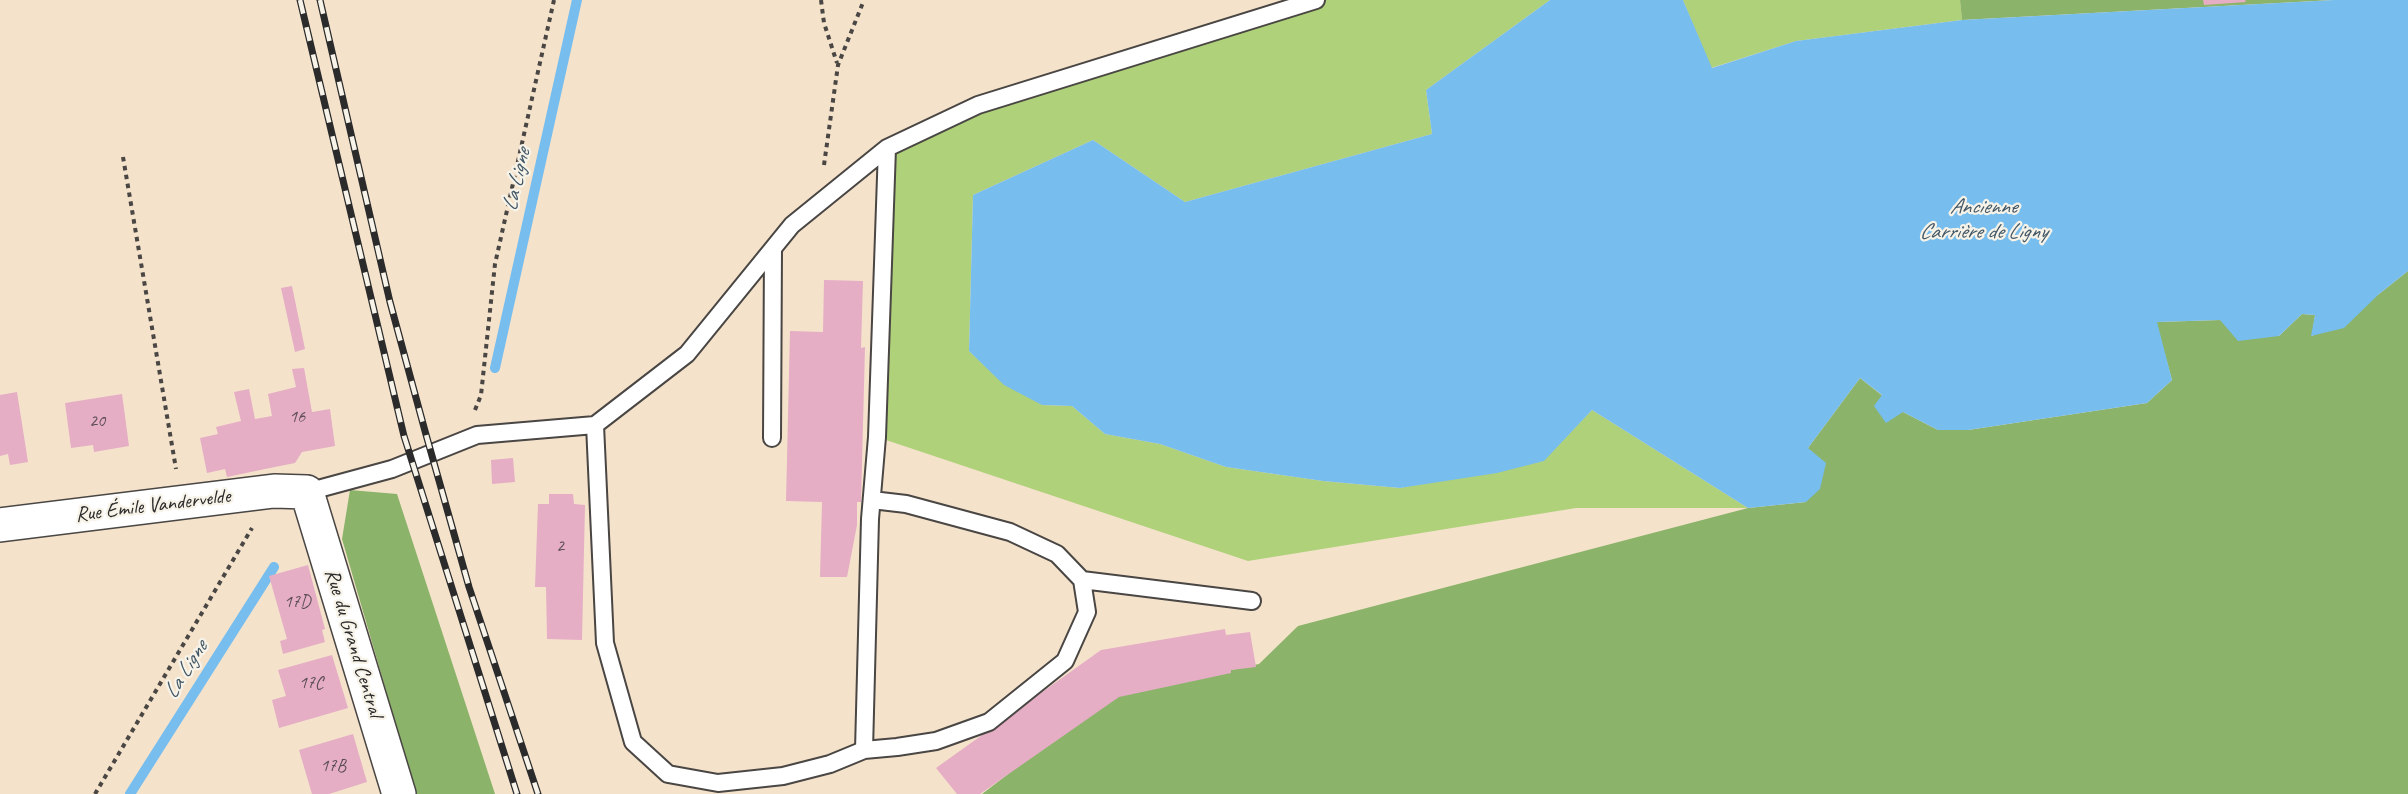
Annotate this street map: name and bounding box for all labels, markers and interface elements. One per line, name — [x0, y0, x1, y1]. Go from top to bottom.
water label: La Ligne — [497, 146, 537, 214]
water label: Ancienne Carrière de Ligny — [1919, 194, 2047, 246]
house number: 16 — [289, 406, 305, 428]
house number: 20 — [89, 410, 105, 432]
street label: Rue Émile Vandervelde — [74, 484, 232, 528]
house number: 2 — [556, 535, 564, 557]
street label: Rue du Grand Central — [319, 566, 387, 720]
house number: 17D — [284, 591, 310, 613]
water label: La Ligne — [158, 636, 214, 704]
house number: 17C — [299, 672, 323, 694]
house number: 17B — [320, 755, 346, 777]

